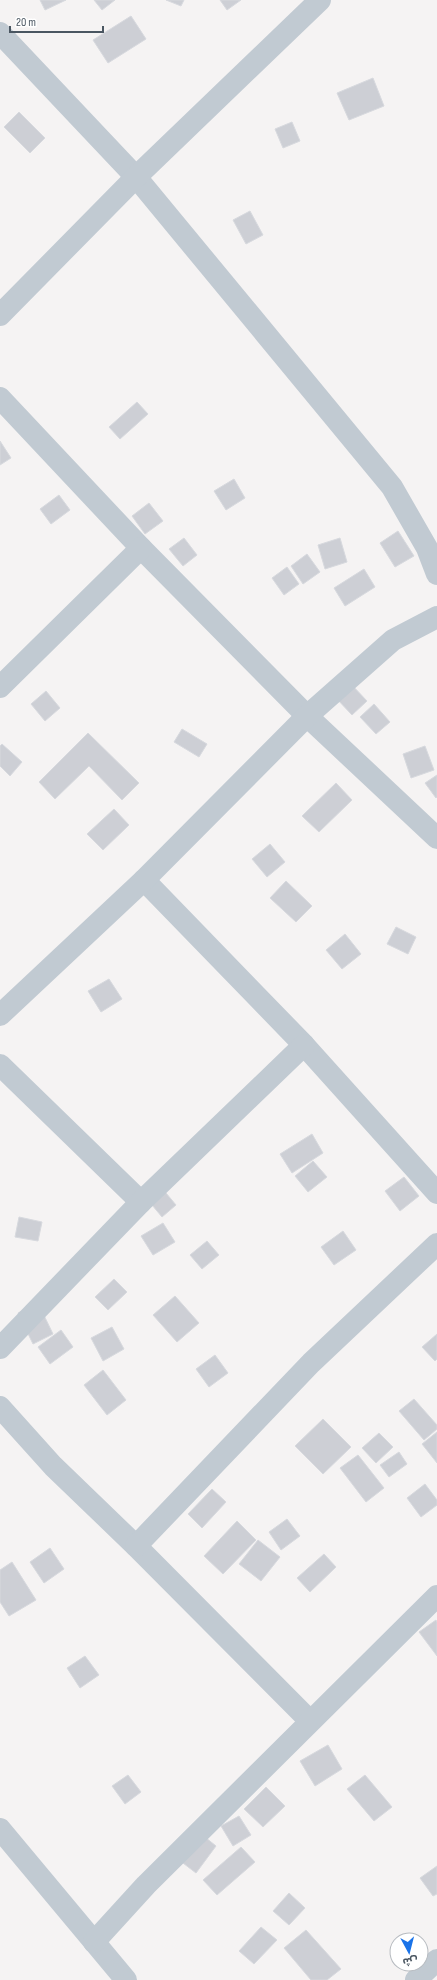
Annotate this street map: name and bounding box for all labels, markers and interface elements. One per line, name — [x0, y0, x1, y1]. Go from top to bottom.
scale bar — [10, 8, 103, 34]
text: 20 m — [16, 15, 36, 30]
north arrow — [389, 1932, 429, 1972]
text: ش — [402, 1954, 418, 1969]

